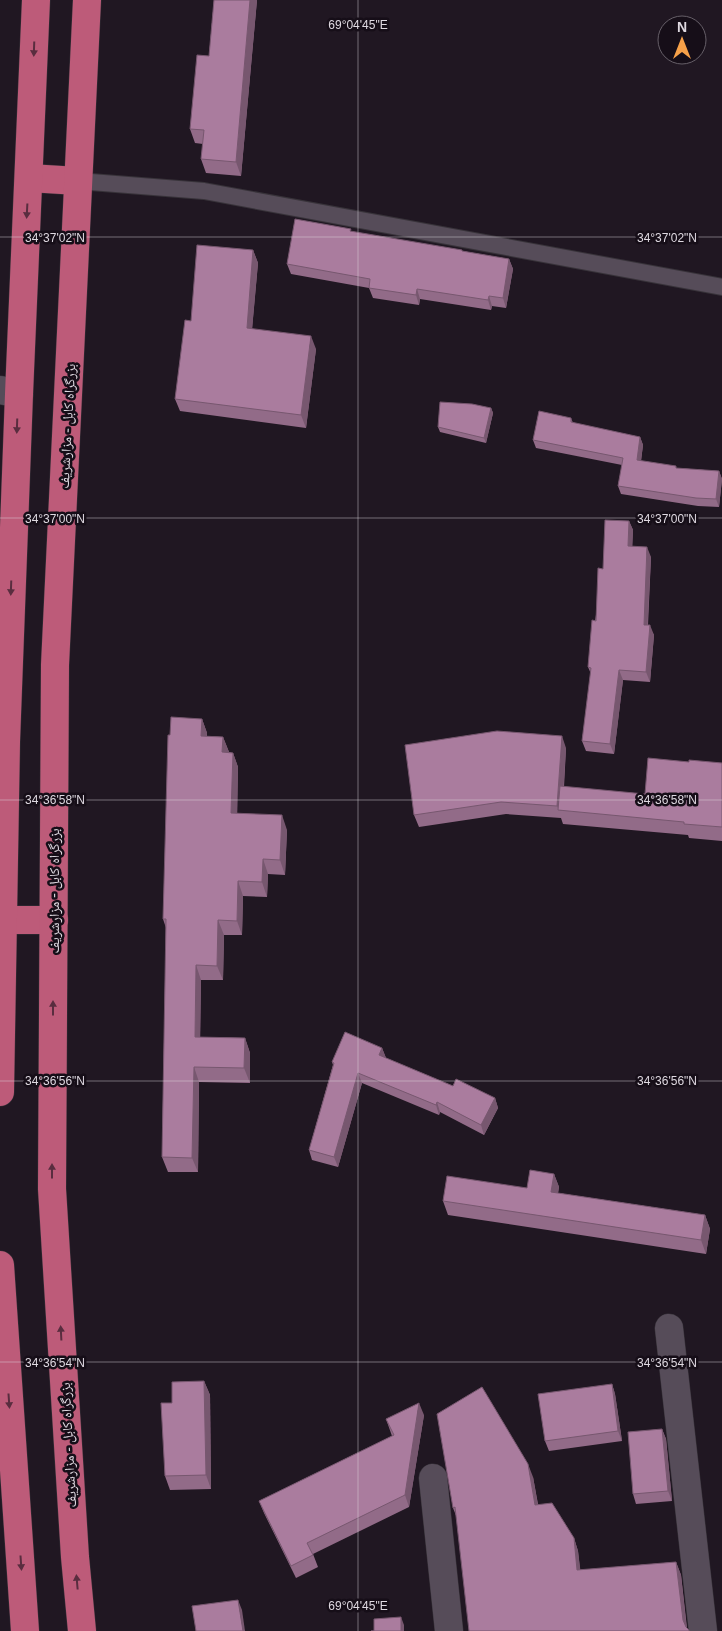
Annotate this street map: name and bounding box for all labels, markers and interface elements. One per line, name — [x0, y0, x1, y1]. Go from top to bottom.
north arrow — [657, 15, 707, 65]
text: 69°04'45"E — [328, 18, 388, 32]
text: N — [677, 19, 687, 35]
one-way arrow — [30, 41, 38, 57]
one-way arrow — [23, 203, 31, 219]
text: 34°37'02"N — [25, 231, 85, 245]
text: 34°37'02"N — [637, 231, 697, 245]
street label: بزرگراه کابل - مزارشریف — [56, 363, 79, 489]
one-way arrow — [13, 418, 21, 434]
text: 34°37'00"N — [25, 512, 85, 526]
text: 34°37'00"N — [637, 512, 697, 526]
one-way arrow — [7, 580, 15, 596]
text: 34°36'58"N — [25, 793, 85, 807]
text: 34°36'58"N — [637, 793, 697, 807]
street label: بزرگراه کابل - مزارشریف — [46, 828, 63, 954]
one-way arrow — [49, 1000, 57, 1016]
text: 34°36'56"N — [25, 1074, 85, 1088]
text: 34°36'56"N — [637, 1074, 697, 1088]
one-way arrow — [49, 1162, 57, 1178]
one-way arrow — [57, 1325, 65, 1341]
text: 34°36'54"N — [25, 1356, 85, 1370]
text: 34°36'54"N — [637, 1356, 697, 1370]
street label: بزرگراه کابل - مزارشریف — [57, 1382, 80, 1508]
one-way arrow — [6, 1393, 14, 1409]
one-way arrow — [17, 1555, 25, 1571]
one-way arrow — [73, 1574, 81, 1590]
text: 69°04'45"E — [328, 1599, 388, 1613]

